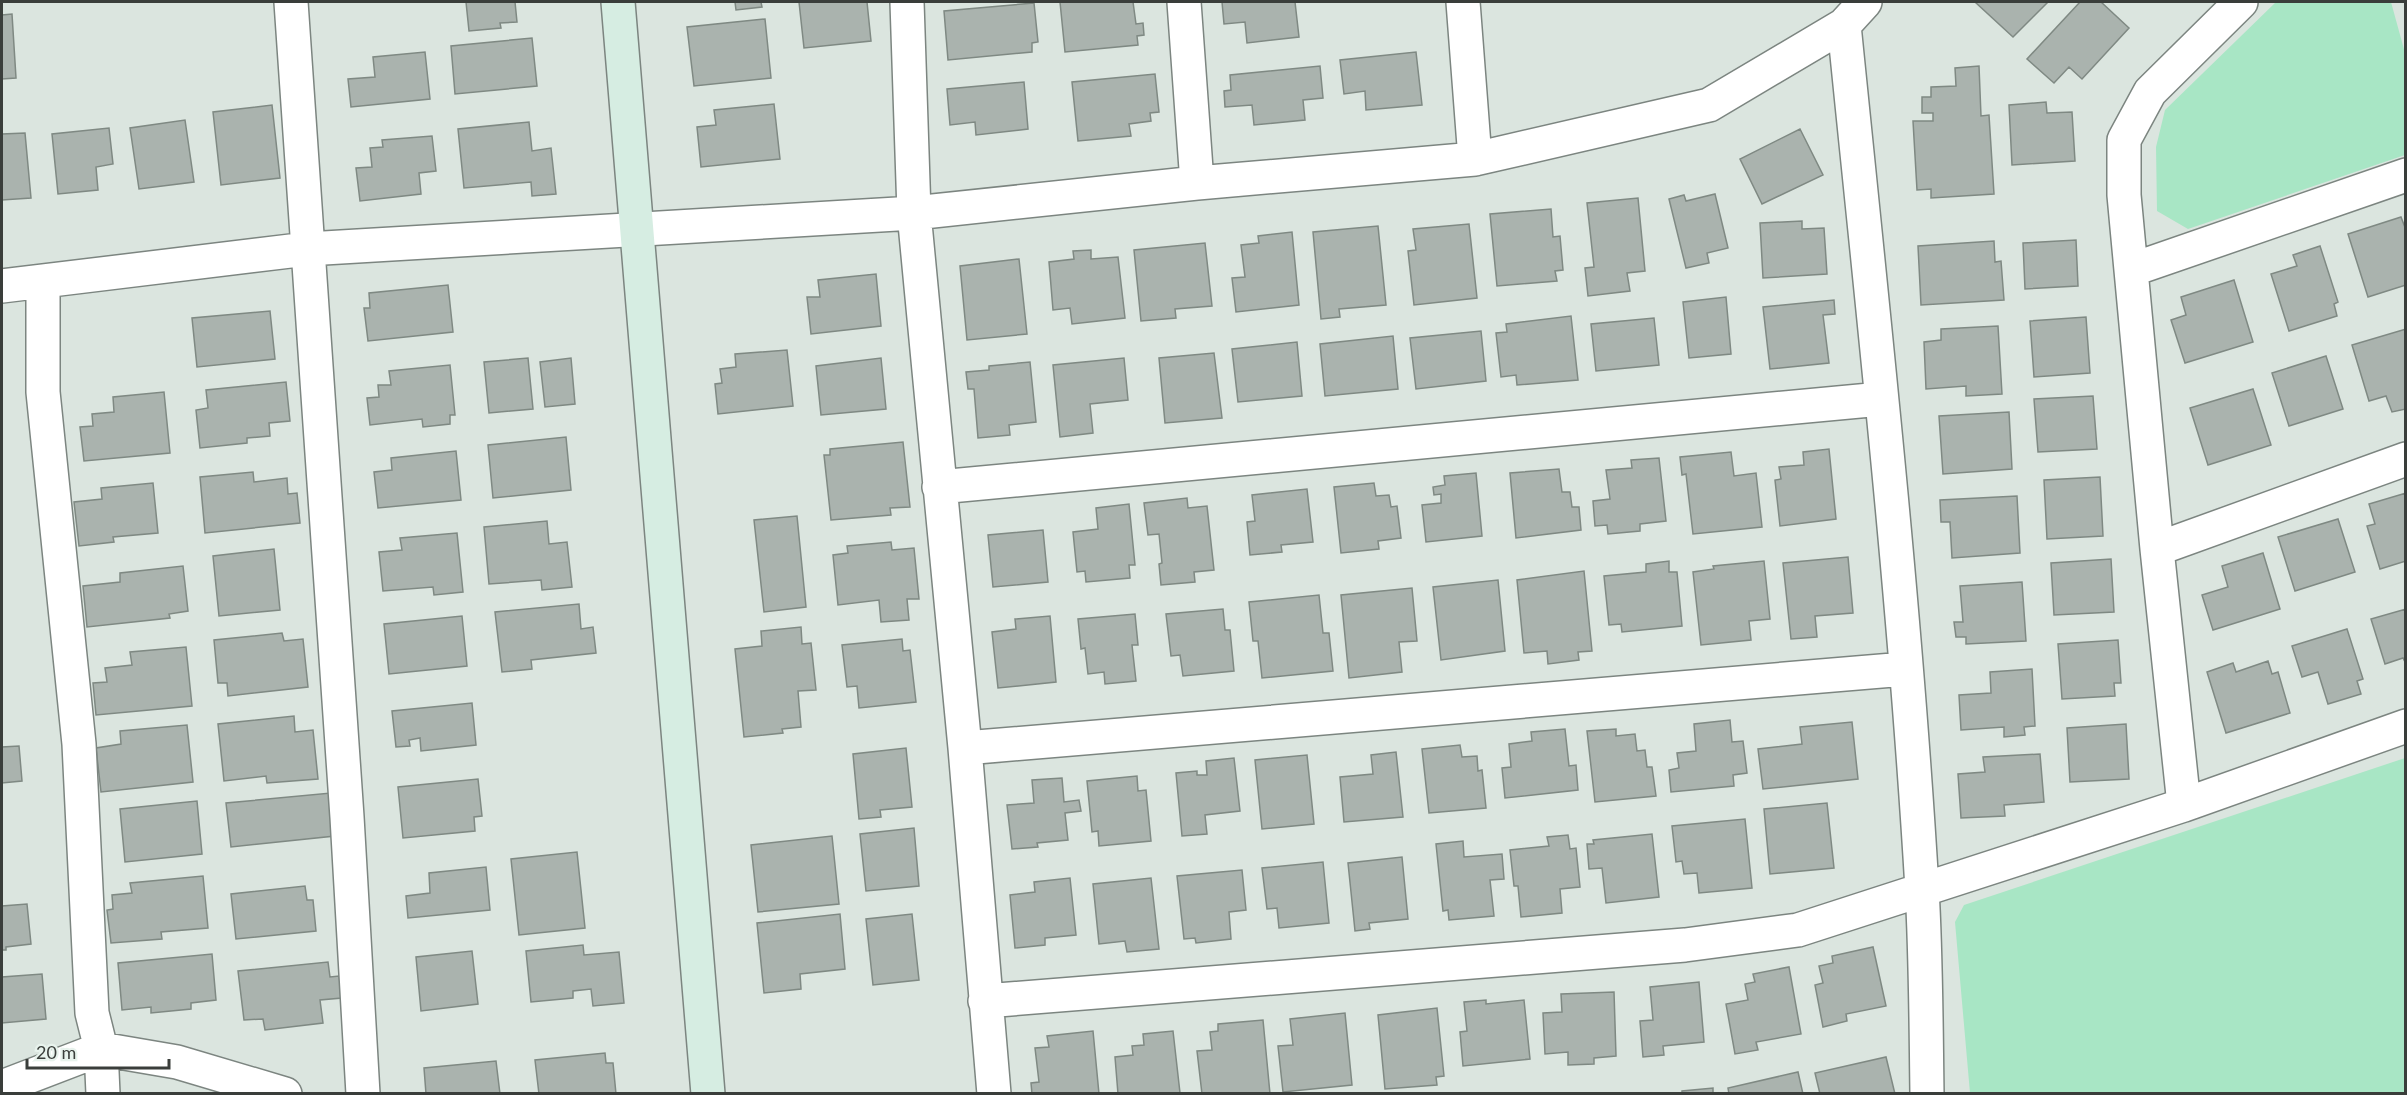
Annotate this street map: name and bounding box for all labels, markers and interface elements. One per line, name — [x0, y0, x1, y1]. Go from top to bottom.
scale bar — [27, 1032, 170, 1070]
text: 20 m — [36, 1041, 76, 1063]

